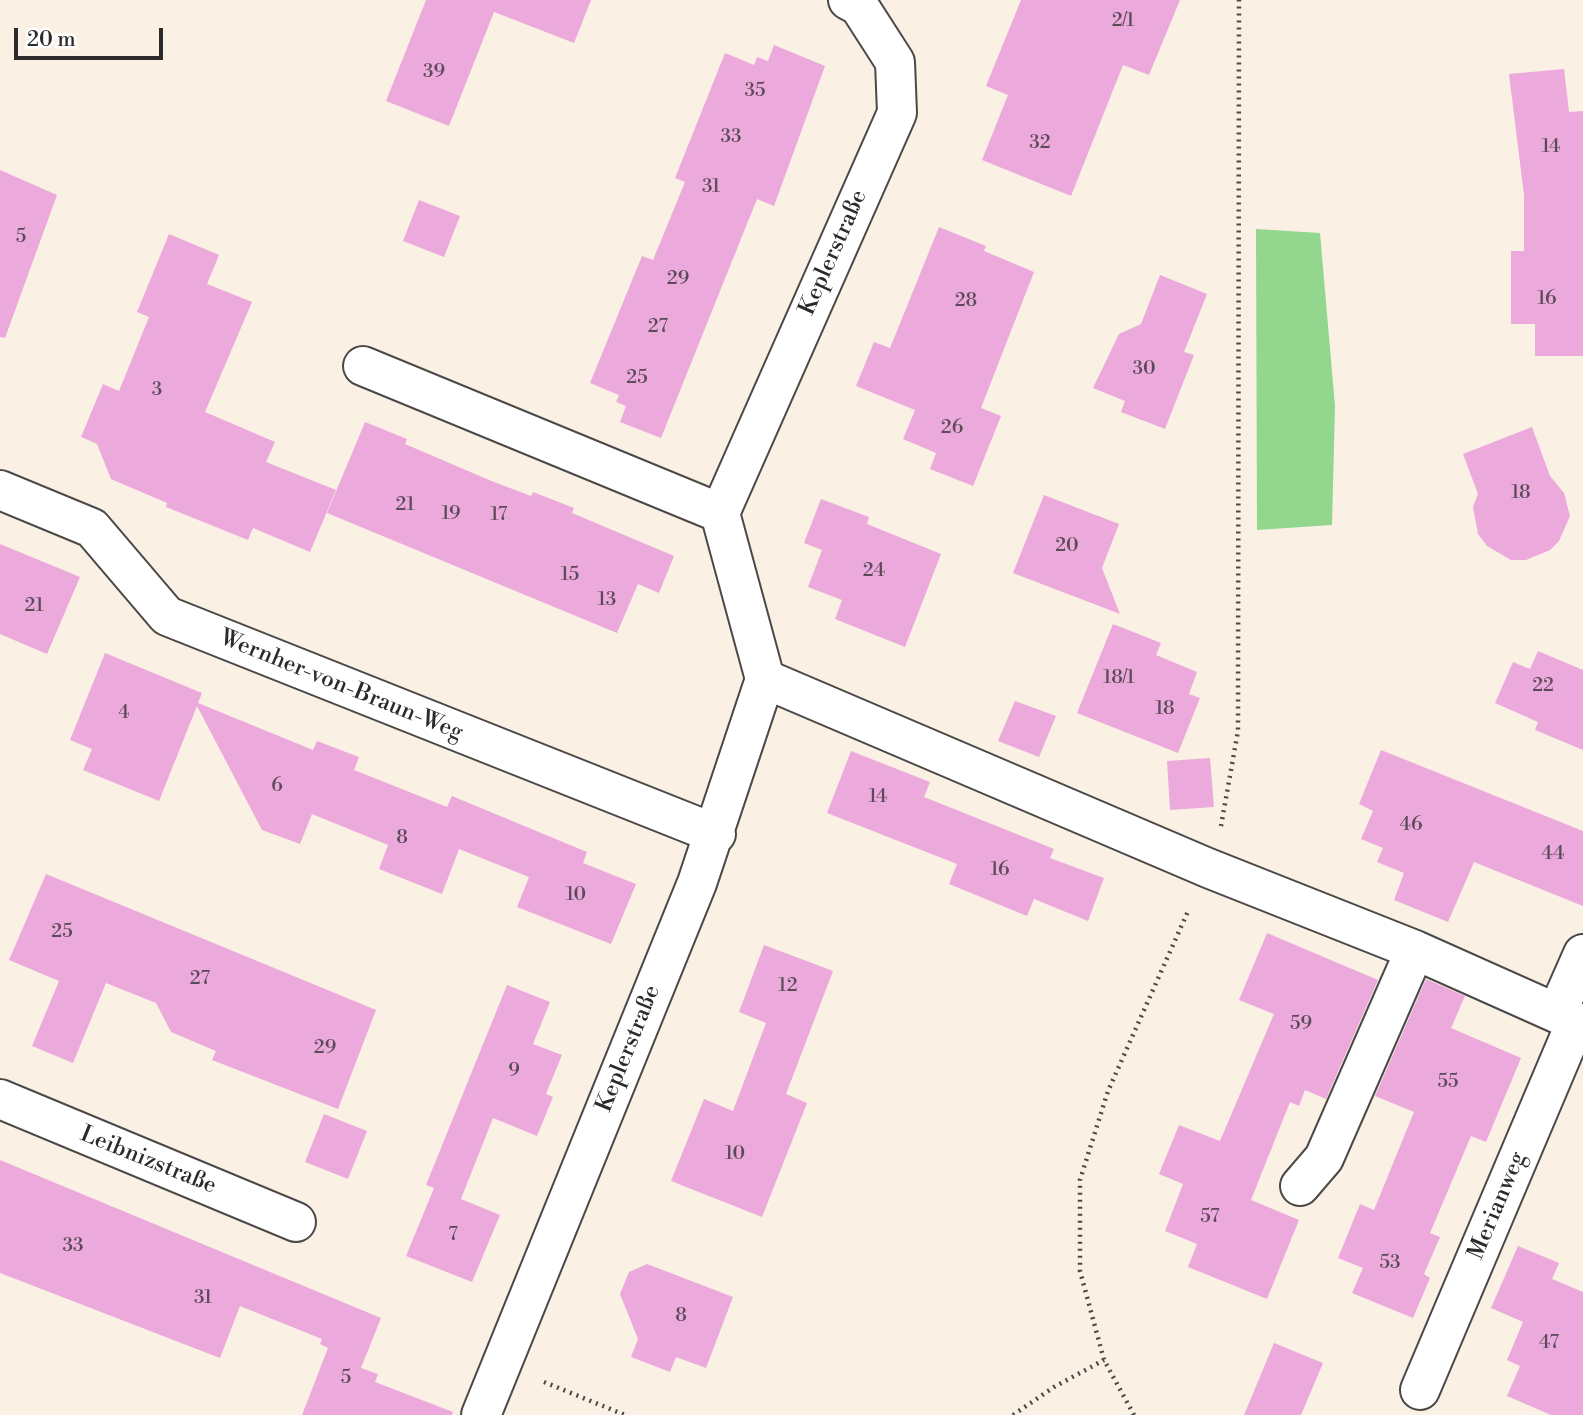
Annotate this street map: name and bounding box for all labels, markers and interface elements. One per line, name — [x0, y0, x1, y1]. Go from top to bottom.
house number: 2/1 — [1112, 10, 1134, 32]
scale bar — [18, 14, 166, 58]
text: 20 m — [27, 27, 76, 53]
house number: 39 — [423, 61, 445, 83]
house number: 35 — [745, 80, 765, 102]
house number: 33 — [721, 126, 741, 148]
house number: 32 — [1029, 132, 1051, 154]
house number: 14 — [1542, 136, 1560, 158]
house number: 31 — [702, 176, 720, 198]
street label: Keplerstraße — [794, 186, 874, 320]
house number: 5 — [16, 226, 26, 248]
house number: 29 — [667, 268, 689, 290]
house number: 16 — [1537, 288, 1557, 310]
house number: 28 — [955, 290, 977, 312]
house number: 27 — [648, 316, 668, 338]
house number: 30 — [1132, 358, 1156, 380]
house number: 25 — [626, 367, 648, 389]
house number: 3 — [152, 379, 162, 401]
house number: 26 — [941, 417, 963, 439]
house number: 18 — [1511, 482, 1531, 504]
house number: 21 — [395, 494, 415, 516]
house number: 19 — [441, 503, 461, 525]
house number: 17 — [491, 504, 507, 526]
house number: 20 — [1055, 535, 1079, 557]
house number: 24 — [863, 560, 885, 582]
house number: 15 — [561, 564, 579, 586]
house number: 13 — [598, 589, 616, 611]
house number: 21 — [24, 595, 44, 617]
street label: Wernher-von-Braun-Weg — [215, 624, 467, 748]
house number: 18/1 — [1103, 667, 1135, 689]
house number: 22 — [1532, 675, 1554, 697]
house number: 18 — [1155, 698, 1175, 720]
house number: 4 — [118, 702, 130, 724]
house number: 6 — [271, 775, 283, 797]
house number: 14 — [869, 786, 887, 808]
house number: 46 — [1400, 814, 1422, 836]
house number: 8 — [396, 827, 408, 849]
house number: 44 — [1542, 843, 1564, 865]
house number: 16 — [990, 859, 1010, 881]
house number: 10 — [566, 884, 586, 906]
house number: 25 — [51, 921, 73, 943]
house number: 27 — [190, 968, 210, 990]
house number: 12 — [778, 975, 798, 997]
street label: Keplerstraße — [591, 982, 667, 1116]
house number: 59 — [1290, 1013, 1312, 1035]
house number: 29 — [314, 1037, 336, 1059]
house number: 9 — [508, 1060, 520, 1082]
house number: 55 — [1438, 1071, 1458, 1093]
street label: Leibnizstraße — [76, 1121, 220, 1201]
house number: 10 — [725, 1143, 745, 1165]
street label: Merianweg — [1463, 1148, 1533, 1264]
house number: 57 — [1200, 1206, 1220, 1228]
house number: 7 — [448, 1224, 458, 1246]
house number: 33 — [63, 1235, 83, 1257]
house number: 53 — [1380, 1252, 1400, 1274]
house number: 31 — [194, 1287, 212, 1309]
house number: 8 — [675, 1305, 687, 1327]
house number: 47 — [1539, 1332, 1559, 1354]
house number: 5 — [341, 1367, 351, 1389]

